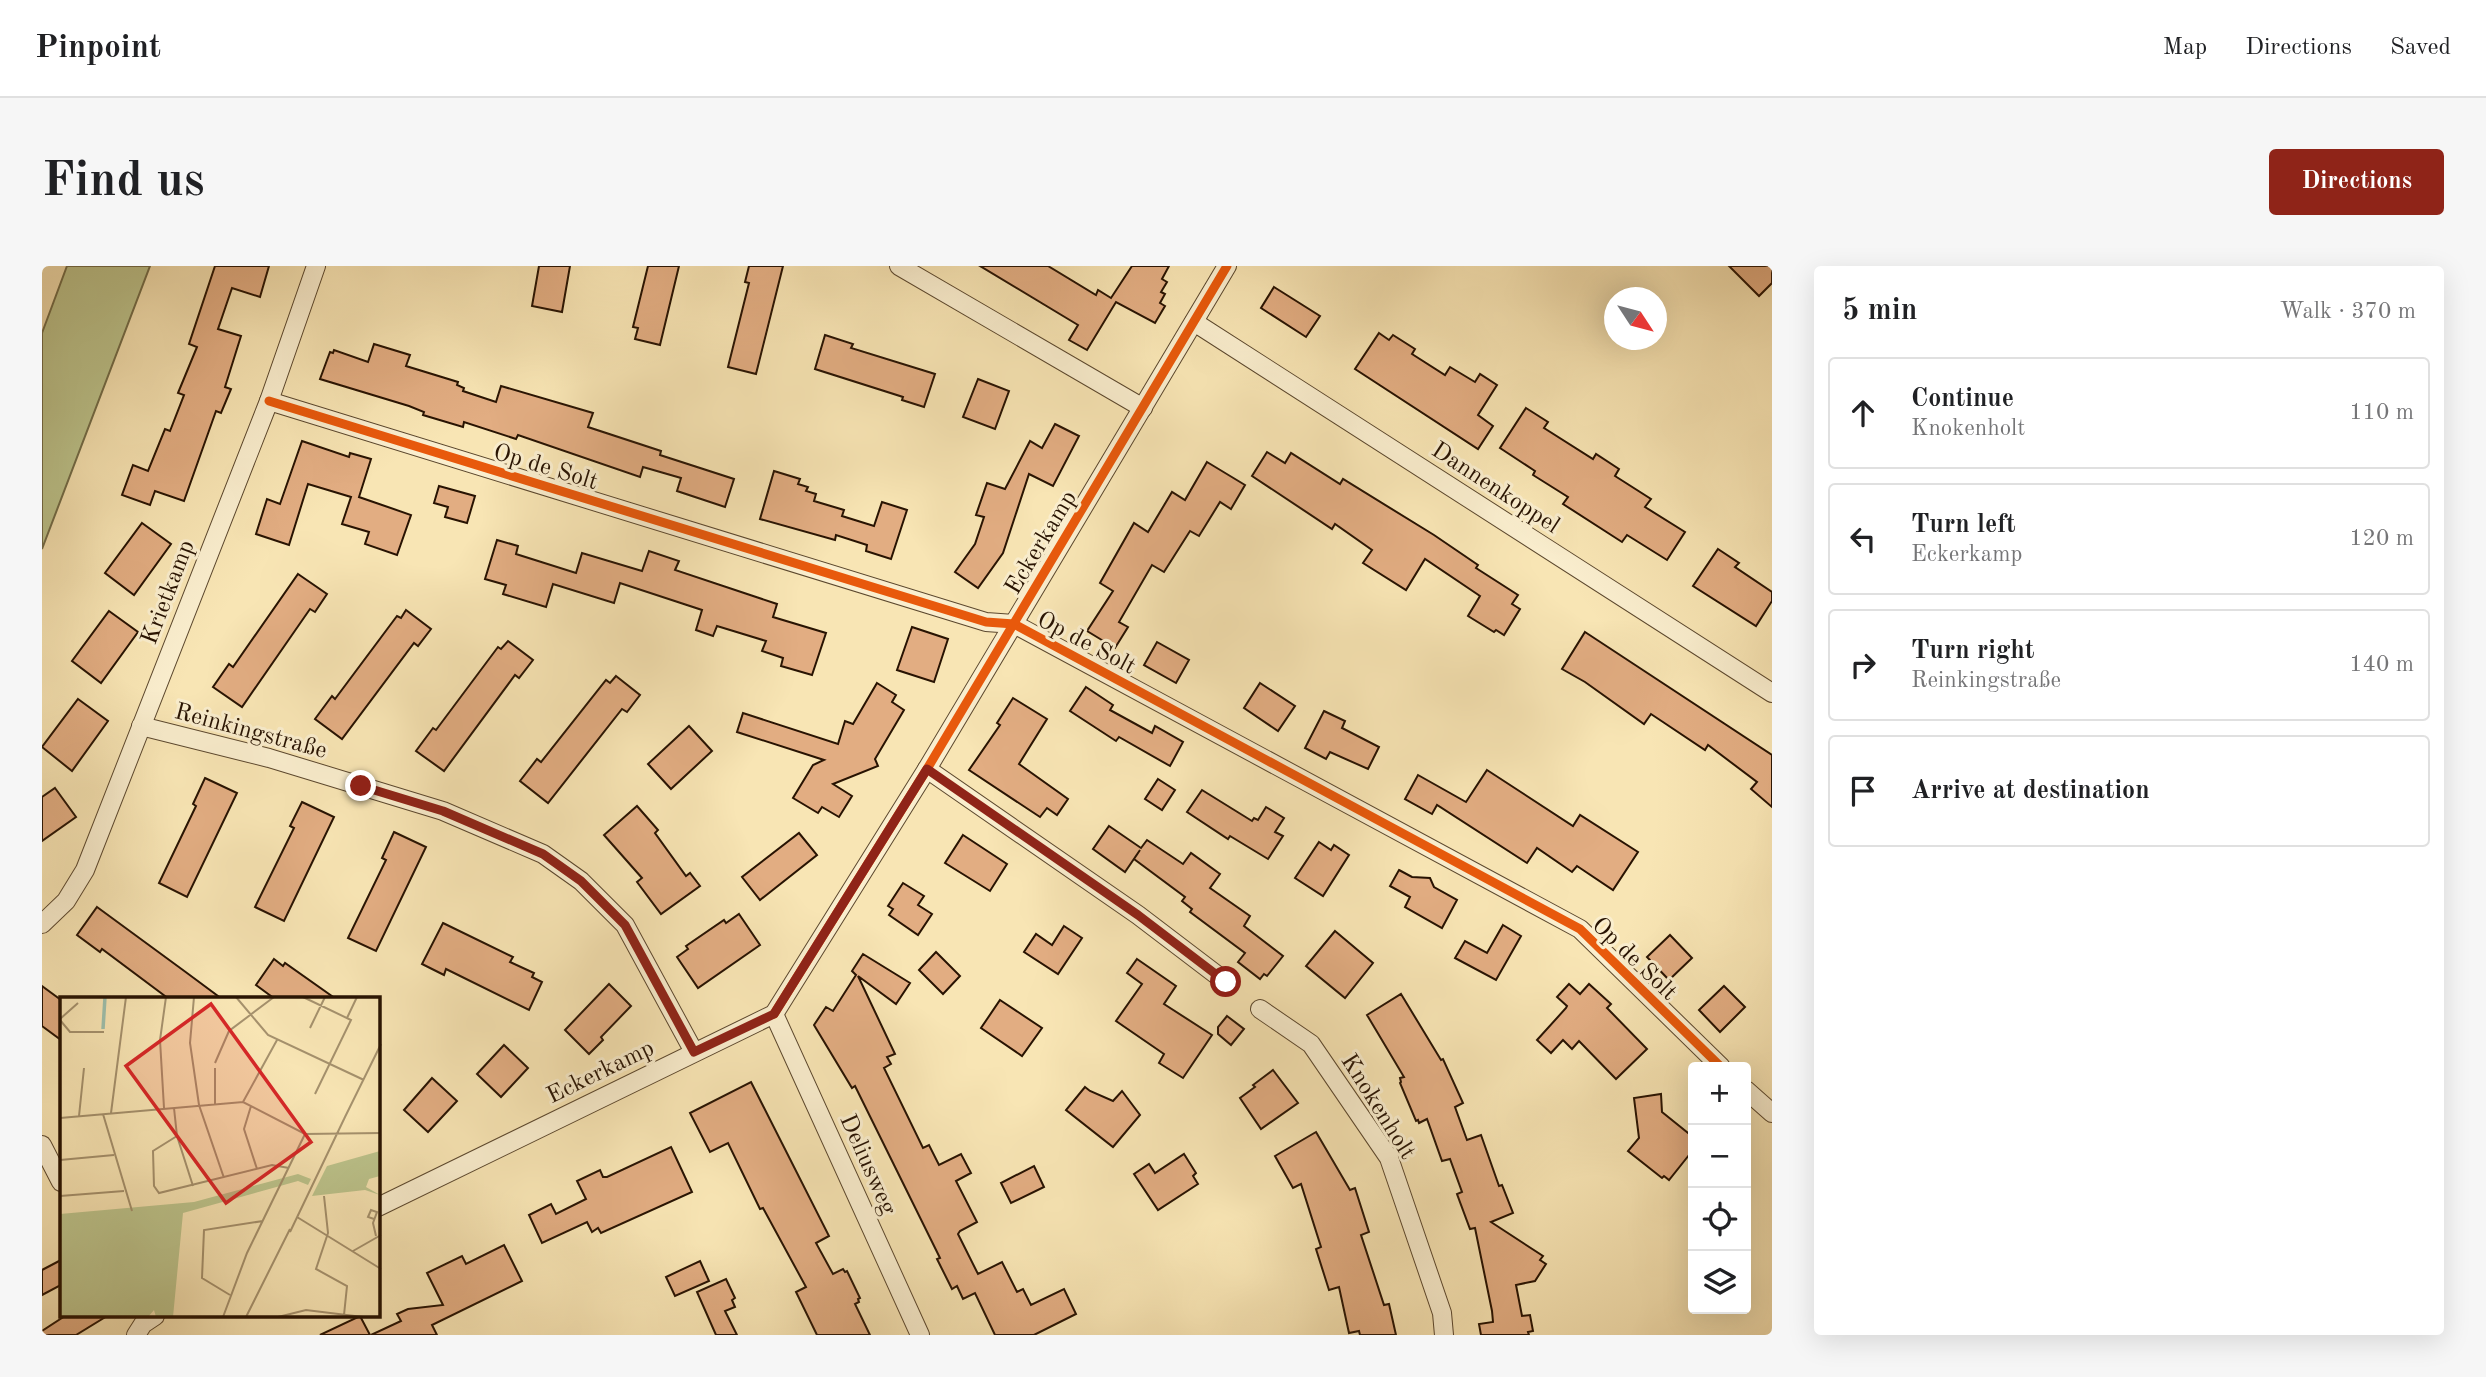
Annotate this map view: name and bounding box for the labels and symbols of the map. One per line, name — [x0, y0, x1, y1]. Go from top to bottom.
north arrow — [1604, 287, 1667, 350]
street label: Dannenkoppel — [1427, 439, 1563, 539]
street label: Op de Solt — [490, 441, 601, 495]
street label: Eckerkamp — [1001, 487, 1082, 599]
street label: Krietkamp — [138, 537, 200, 648]
street label: Op de Solt — [1033, 608, 1139, 680]
street label: Reinkingstraße — [172, 700, 329, 764]
route end — [345, 770, 376, 801]
street label: Op de Solt — [1586, 913, 1681, 1006]
route start — [1210, 966, 1241, 997]
inset map — [60, 997, 380, 1318]
street label: Eckerkamp — [543, 1037, 658, 1109]
street label: Knokenholt — [1336, 1050, 1419, 1164]
street label: Deliusweg — [834, 1111, 900, 1219]

